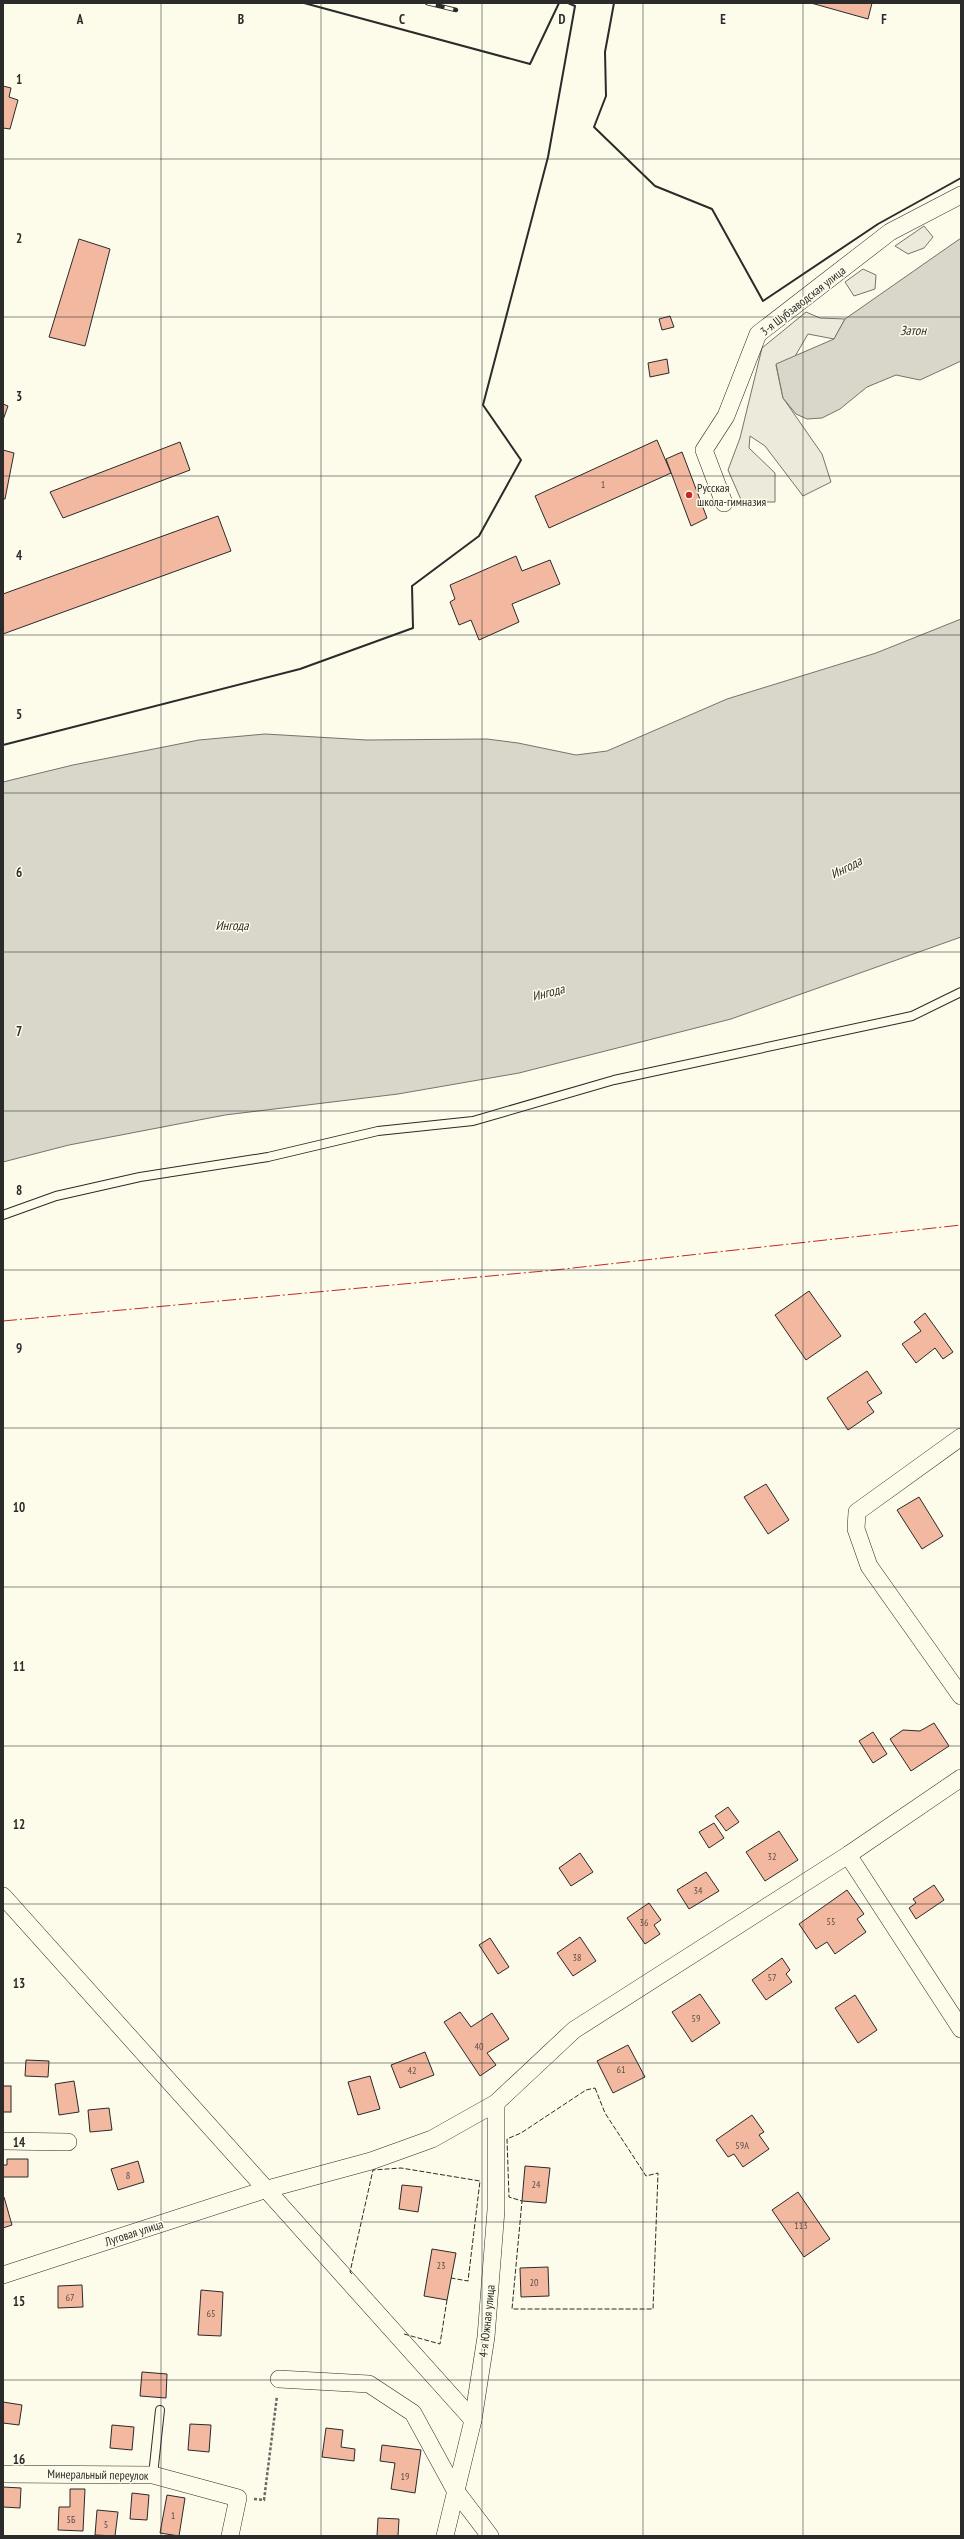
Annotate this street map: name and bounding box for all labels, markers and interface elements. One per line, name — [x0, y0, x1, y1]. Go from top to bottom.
text: A — [76, 11, 84, 28]
text: B — [238, 11, 244, 28]
text: C — [399, 11, 405, 28]
text: D — [559, 11, 566, 28]
text: E — [720, 11, 726, 28]
text: F — [881, 11, 887, 28]
text: 1 — [16, 71, 22, 88]
text: 2 — [16, 230, 22, 247]
street label: 3-я Шубзаводская улица — [757, 263, 848, 339]
water label: Затон — [900, 322, 927, 339]
text: 3 — [16, 388, 22, 405]
house number: 1 — [601, 478, 605, 491]
place label: Русская школа-гимназия — [697, 480, 767, 509]
marker: Русская школа-гимназия — [684, 490, 694, 500]
text: 4 — [16, 547, 23, 564]
text: 5 — [16, 706, 22, 723]
water label: Ингода — [828, 852, 865, 882]
text: 6 — [16, 864, 22, 881]
water label: Ингода — [216, 917, 249, 934]
water label: Ингода — [530, 980, 567, 1005]
text: 7 — [16, 1023, 22, 1040]
text: 8 — [16, 1182, 22, 1199]
text: 9 — [16, 1340, 22, 1357]
text: 10 — [13, 1499, 25, 1516]
text: 11 — [13, 1658, 25, 1675]
text: 12 — [13, 1816, 25, 1833]
house number: 32 — [768, 1850, 777, 1863]
house number: 34 — [694, 1884, 703, 1897]
house number: 55 — [827, 1915, 836, 1928]
house number: 36 — [640, 1916, 649, 1929]
house number: 38 — [573, 1951, 582, 1964]
house number: 57 — [768, 1971, 777, 1984]
text: 13 — [13, 1975, 25, 1992]
house number: 59 — [692, 2012, 701, 2025]
house number: 40 — [475, 2040, 484, 2053]
house number: 61 — [617, 2063, 626, 2076]
house number: 42 — [408, 2064, 417, 2077]
text: 14 — [13, 2134, 26, 2151]
house number: 59А — [735, 2139, 749, 2152]
house number: 8 — [126, 2169, 130, 2182]
house number: 24 — [532, 2178, 541, 2191]
street label: Луговая улица — [102, 2216, 165, 2249]
house number: 113 — [794, 2219, 808, 2232]
house number: 23 — [437, 2259, 446, 2272]
house number: 20 — [530, 2276, 539, 2289]
street label: 4-я Южная улица — [475, 2284, 498, 2358]
house number: 67 — [66, 2291, 75, 2304]
text: 15 — [13, 2293, 25, 2310]
house number: 65 — [207, 2307, 216, 2320]
text: 16 — [13, 2451, 25, 2468]
street label: Минеральный переулок — [47, 2466, 149, 2483]
house number: 19 — [401, 2470, 410, 2483]
house number: 1 — [171, 2509, 175, 2522]
house number: 5Б — [67, 2513, 76, 2526]
house number: 5 — [104, 2518, 108, 2531]

